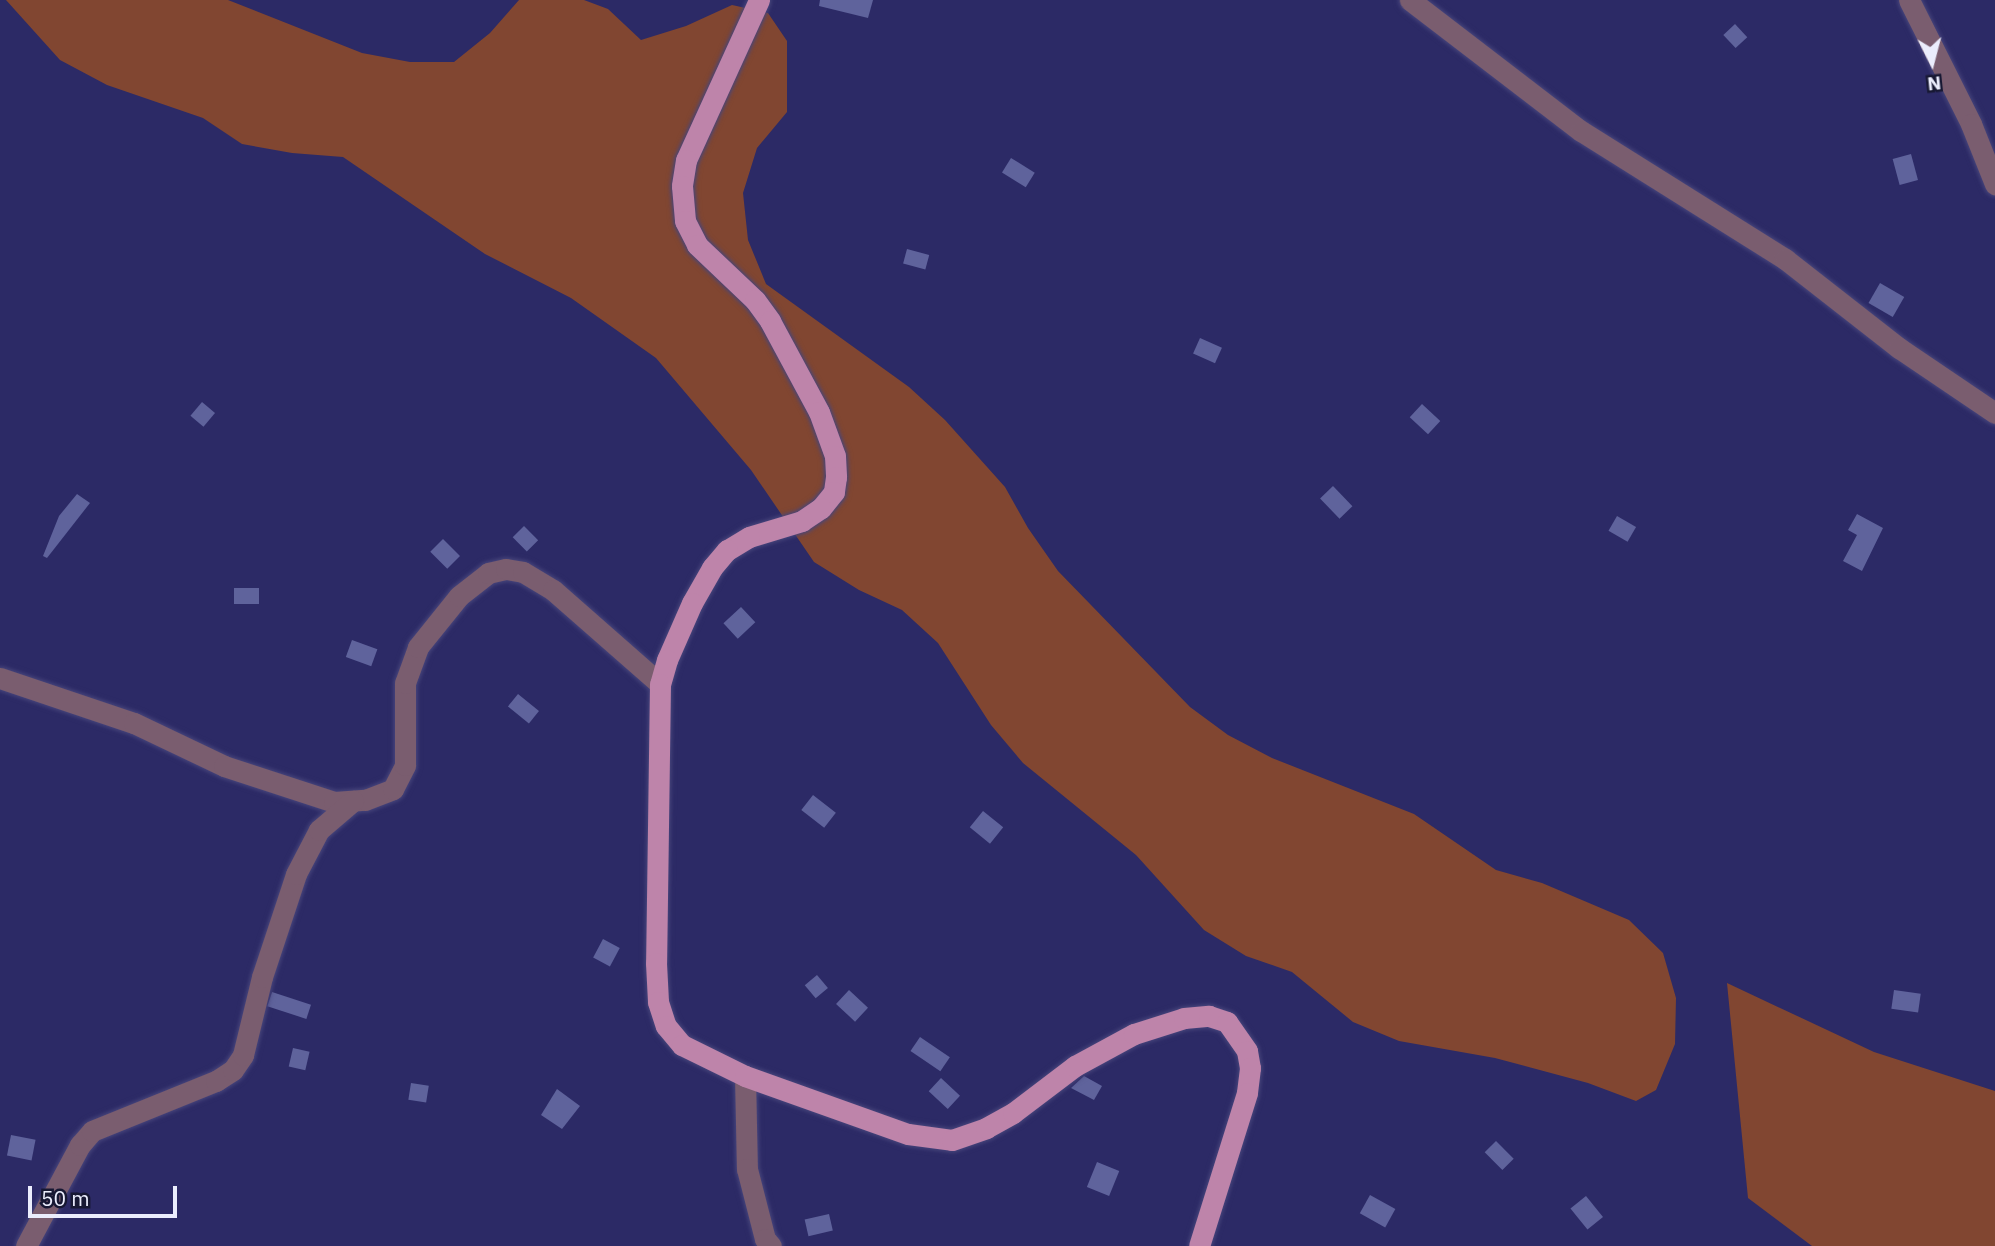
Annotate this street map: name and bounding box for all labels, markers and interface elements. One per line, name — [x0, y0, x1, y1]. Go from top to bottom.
north arrow — [1897, 28, 1967, 98]
text: N — [1926, 71, 1942, 97]
scale bar — [32, 1172, 180, 1216]
text: 50 m — [41, 1184, 90, 1212]

